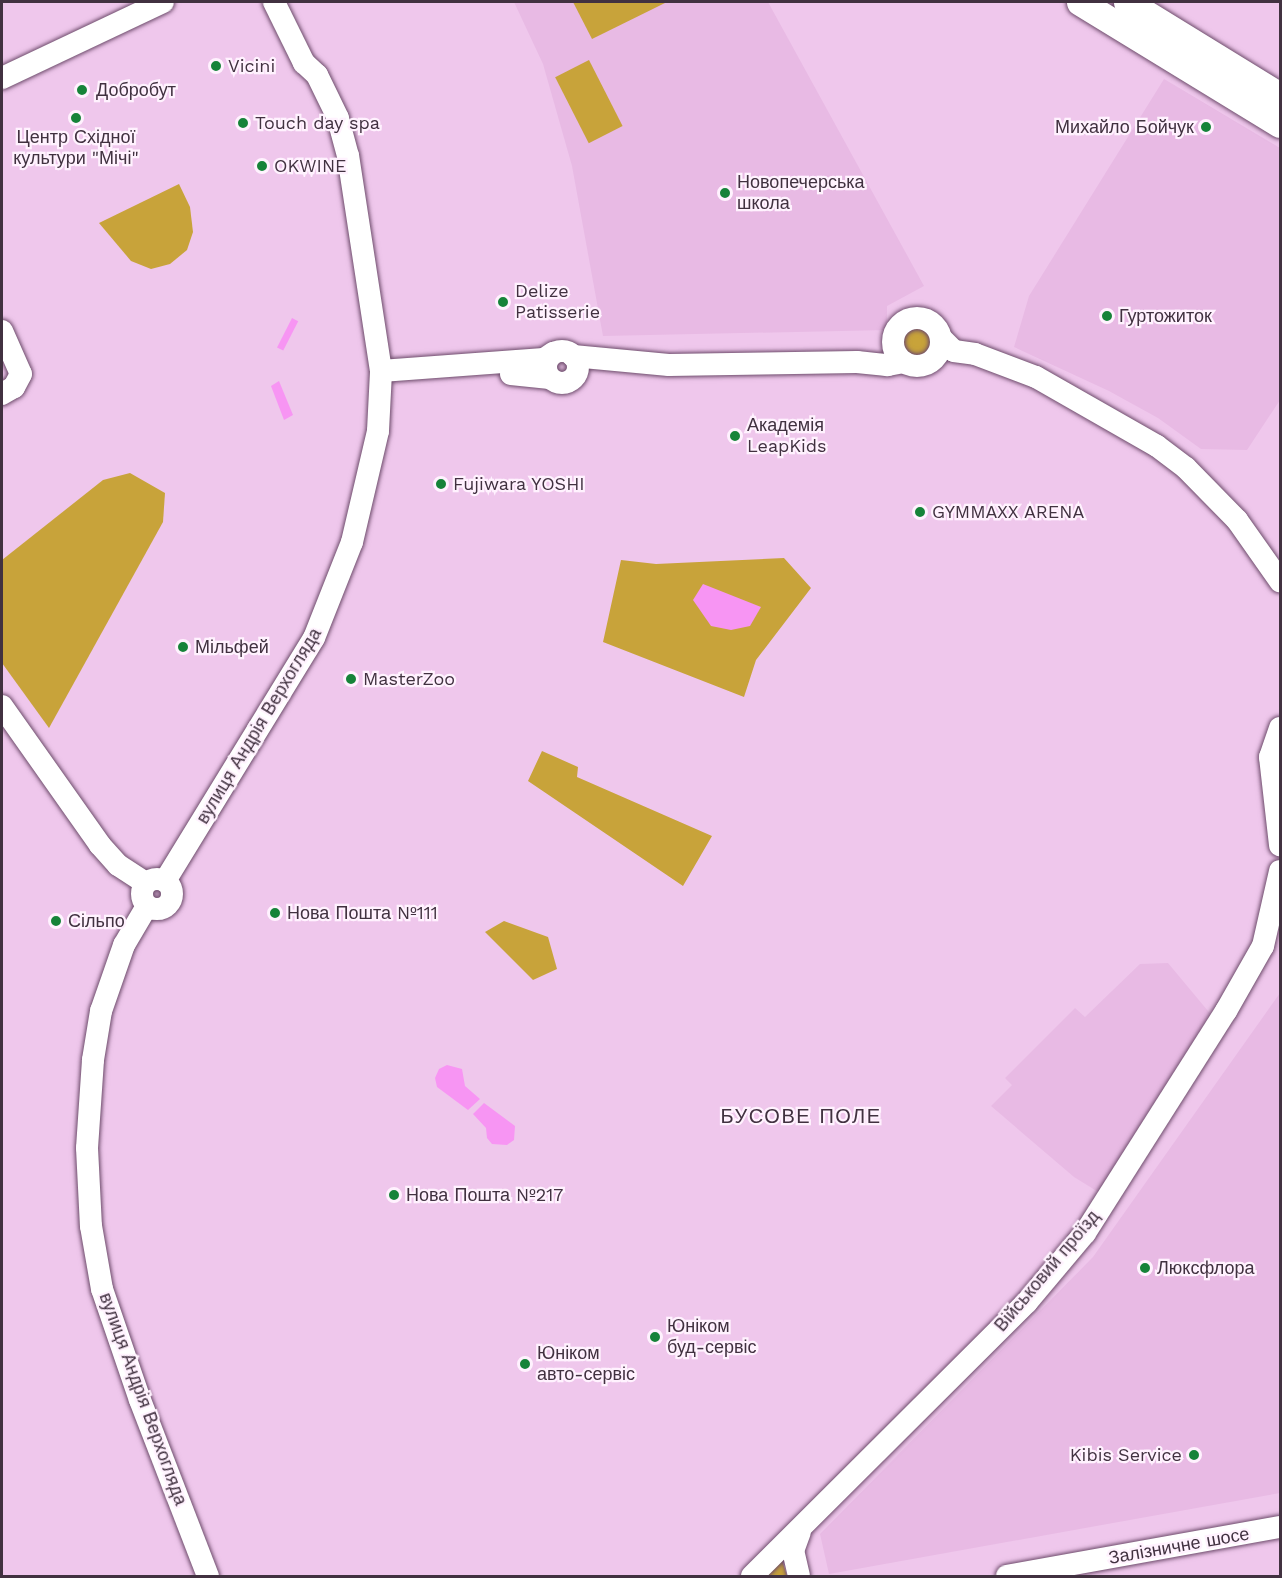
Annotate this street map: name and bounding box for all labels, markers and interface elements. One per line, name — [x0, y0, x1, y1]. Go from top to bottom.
place label: Vicini — [228, 55, 275, 77]
marker: Vicini — [209, 59, 223, 73]
place label: Добробут — [96, 79, 176, 101]
marker: Добробут — [73, 81, 91, 99]
marker: Центр Східної культури "Мічі" — [69, 111, 83, 125]
place label: Touch day spa — [255, 112, 380, 134]
marker: Touch day spa — [236, 116, 250, 130]
place label: Михайло Бойчук — [1055, 116, 1194, 138]
marker: Михайло Бойчук — [1199, 120, 1213, 134]
place label: Центр Східної культури "Мічі" — [13, 127, 139, 170]
place label: OKWINE — [274, 155, 347, 177]
marker: OKWINE — [255, 159, 269, 173]
place label: Новопечерська школа — [737, 172, 865, 214]
marker: Новопечерська школа — [718, 186, 732, 200]
place label: Delize Patisserie — [515, 281, 600, 324]
marker: Delize Patisserie — [496, 295, 510, 309]
place label: Гуртожиток — [1119, 305, 1212, 327]
marker: Гуртожиток — [1100, 309, 1114, 323]
place label: Академія LeapKids — [747, 415, 827, 458]
marker: Академія LeapKids — [728, 429, 742, 443]
place label: Fujiwara YOSHI — [453, 473, 586, 495]
marker: Fujiwara YOSHI — [434, 477, 448, 491]
place label: GYMMAXX ARENA — [932, 501, 1085, 523]
marker: GYMMAXX ARENA — [913, 505, 927, 519]
street label: вулиця Андрія Верхогляда — [192, 624, 326, 828]
place label: Мільфей — [195, 636, 269, 658]
marker: Мільфей — [176, 640, 190, 654]
place label: MasterZoo — [363, 668, 455, 690]
marker: MasterZoo — [344, 672, 358, 686]
place label: Нова Пошта №111 — [287, 902, 438, 924]
marker: Нова Пошта №111 — [268, 906, 282, 920]
place label: Сільпо — [68, 910, 125, 932]
marker: Сільпо — [49, 914, 63, 928]
district label: БУСОВЕ ПОЛЕ — [720, 1104, 882, 1128]
place label: Нова Пошта №217 — [406, 1184, 563, 1206]
marker: Нова Пошта №217 — [387, 1188, 401, 1202]
street label: Військовий проїзд — [990, 1206, 1104, 1336]
place label: Люксфлора — [1157, 1257, 1255, 1279]
marker: Люксфлора — [1138, 1261, 1152, 1275]
street label: вулиця Андрія Верхогляда — [94, 1290, 192, 1508]
place label: Юніком буд-сервіс — [667, 1316, 757, 1358]
marker: Юніком буд-сервіс — [648, 1330, 662, 1344]
place label: Юніком авто-сервіс — [537, 1343, 635, 1386]
marker: Юніком авто-сервіс — [518, 1357, 532, 1371]
place label: Kibis Service — [1070, 1444, 1182, 1466]
marker: Kibis Service — [1187, 1448, 1201, 1462]
street label: Залізничне шосе — [1107, 1523, 1251, 1569]

